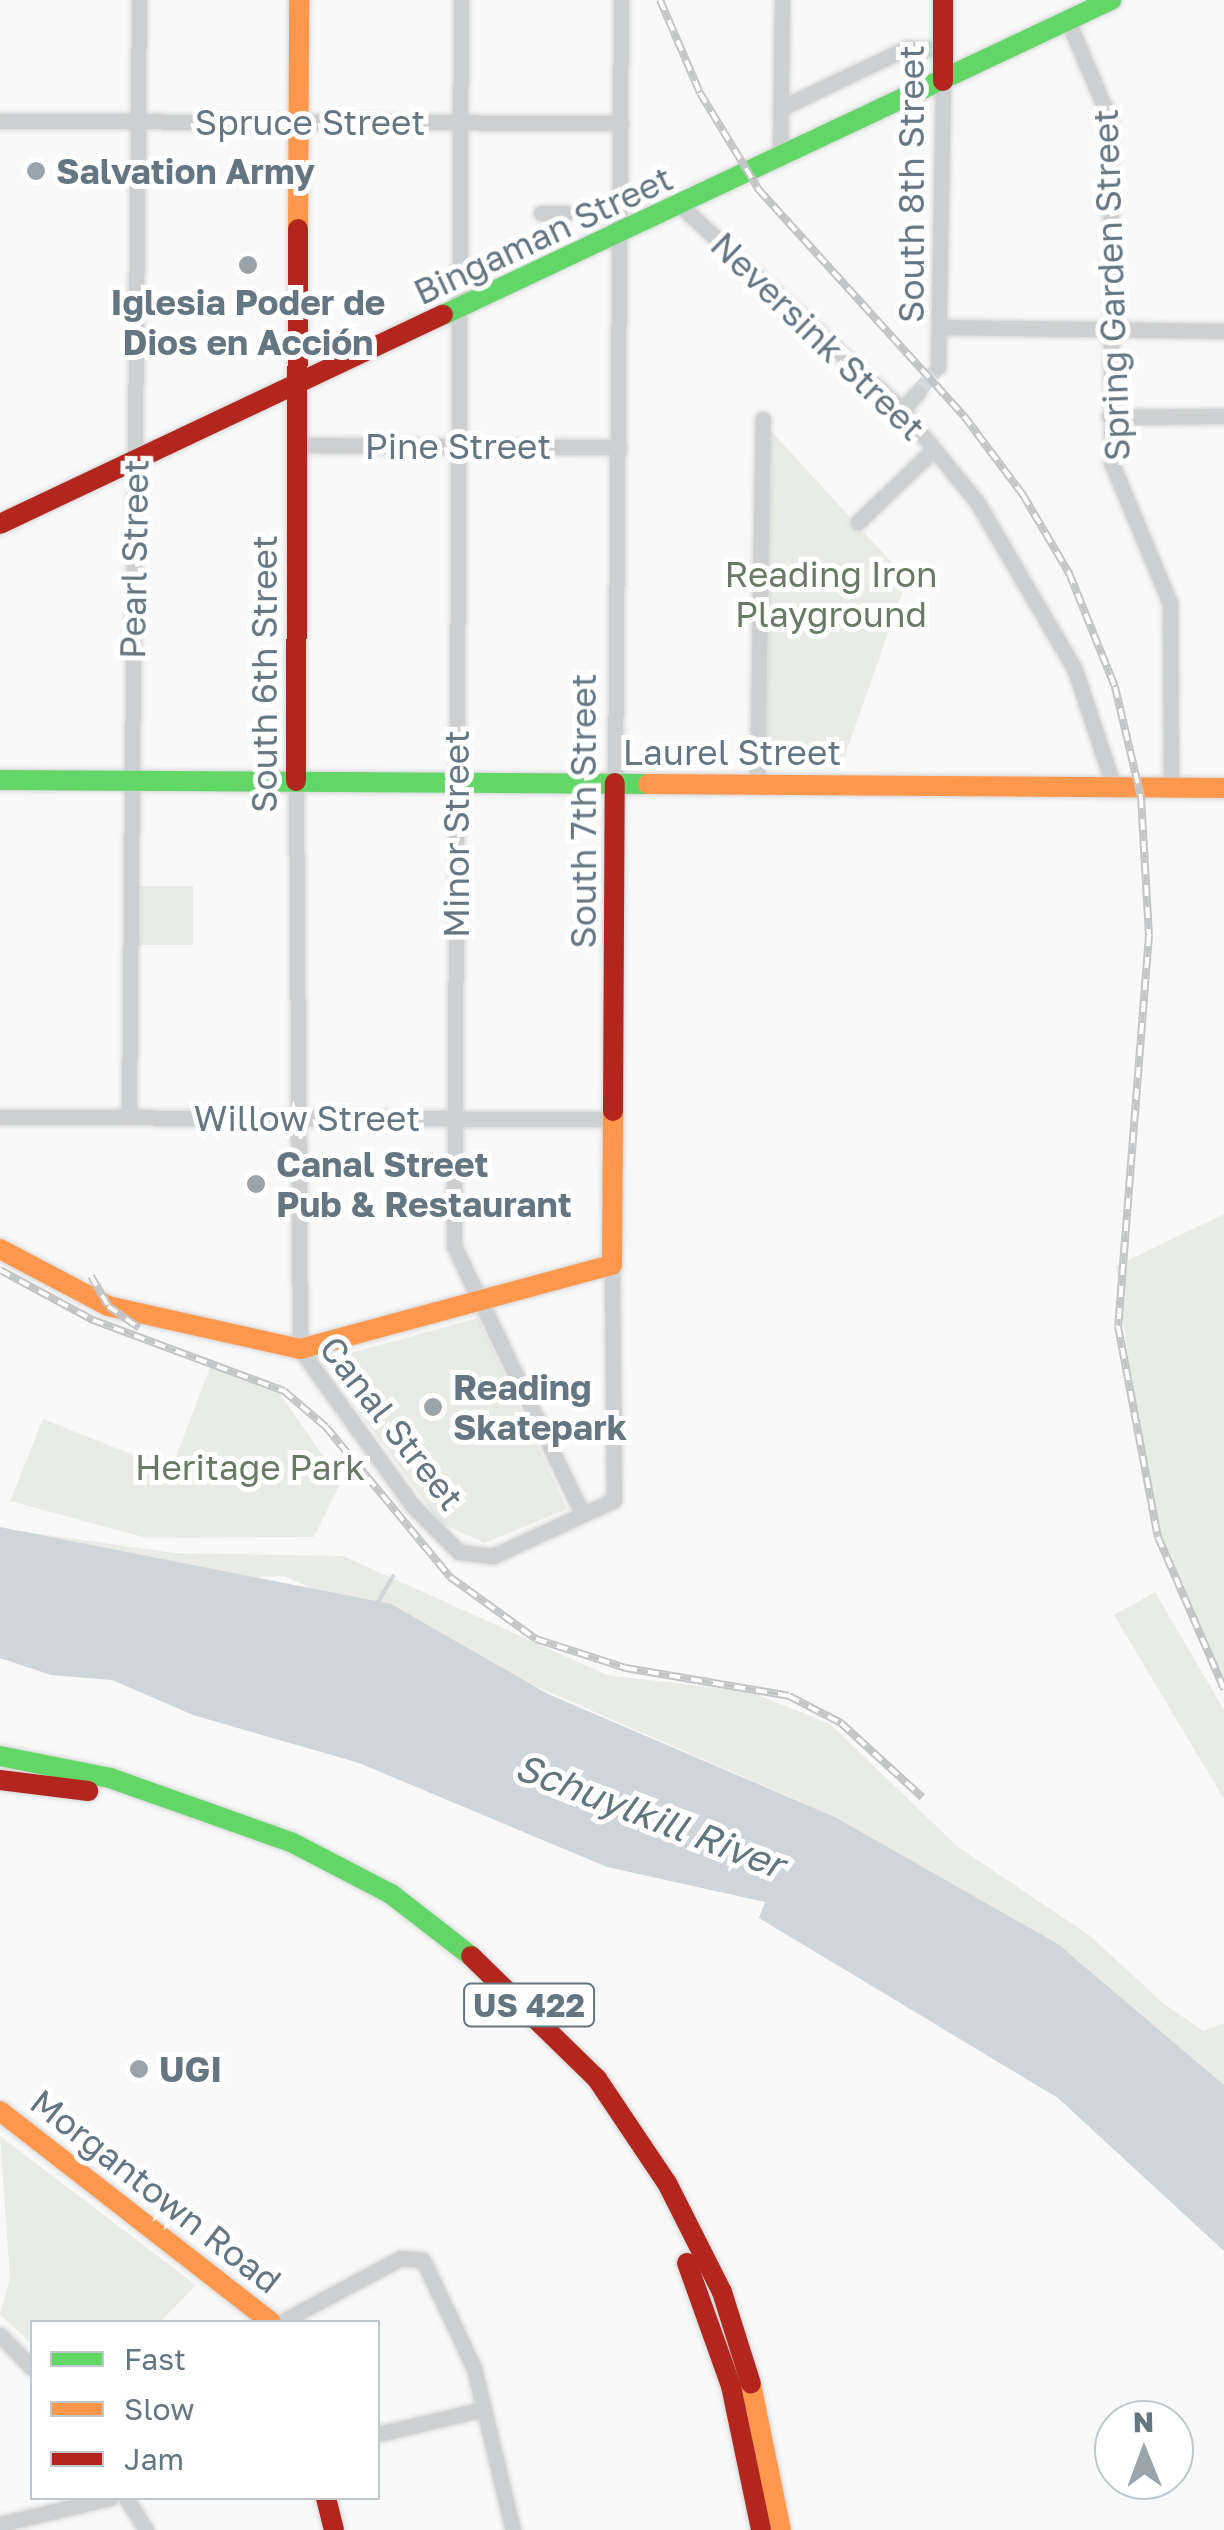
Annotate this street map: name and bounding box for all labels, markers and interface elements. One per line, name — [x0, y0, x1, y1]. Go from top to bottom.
street label: South 8th Street — [890, 45, 932, 323]
street label: Spruce Street — [195, 101, 425, 143]
street label: Spring Garden Street — [1084, 108, 1138, 462]
place label: Salvation Army — [56, 150, 315, 192]
street label: Bingaman Street — [407, 157, 679, 313]
marker: Salvation Army — [25, 160, 47, 182]
street label: Neversink Street — [702, 223, 934, 449]
marker: Iglesia Poder de Dios en Acción — [237, 254, 259, 276]
place label: Iglesia Poder de Dios en Acción — [111, 281, 385, 363]
street label: Pine Street — [365, 425, 551, 467]
street label: Pearl Street — [111, 459, 157, 659]
street label: South 6th Street — [243, 535, 285, 813]
park label: Reading Iron Playground — [724, 553, 938, 635]
street label: South 7th Street — [562, 673, 604, 949]
street label: Minor Street — [435, 730, 477, 938]
street label: Laurel Street — [623, 731, 841, 773]
street label: Willow Street — [194, 1097, 420, 1139]
place label: Canal Street Pub & Restaurant — [276, 1143, 572, 1225]
marker: Canal Street Pub & Restaurant — [245, 1173, 267, 1195]
street label: Canal Street — [311, 1328, 473, 1518]
place label: Reading Skatepark — [453, 1366, 627, 1448]
marker: Reading Skatepark — [422, 1396, 444, 1418]
park label: Heritage Park — [135, 1446, 365, 1488]
water label: Schuylkill River — [509, 1743, 791, 1887]
road number: US 422 — [462, 1978, 596, 2032]
place label: UGI — [159, 2048, 222, 2090]
marker: UGI — [128, 2058, 150, 2080]
street label: Morgantown Road — [23, 2080, 289, 2302]
legend — [30, 2320, 380, 2500]
text: Fast — [124, 2341, 186, 2377]
text: Slow — [124, 2391, 195, 2427]
north arrow — [1094, 2400, 1194, 2500]
text: N — [1133, 2405, 1154, 2438]
text: Jam — [124, 2441, 184, 2477]

